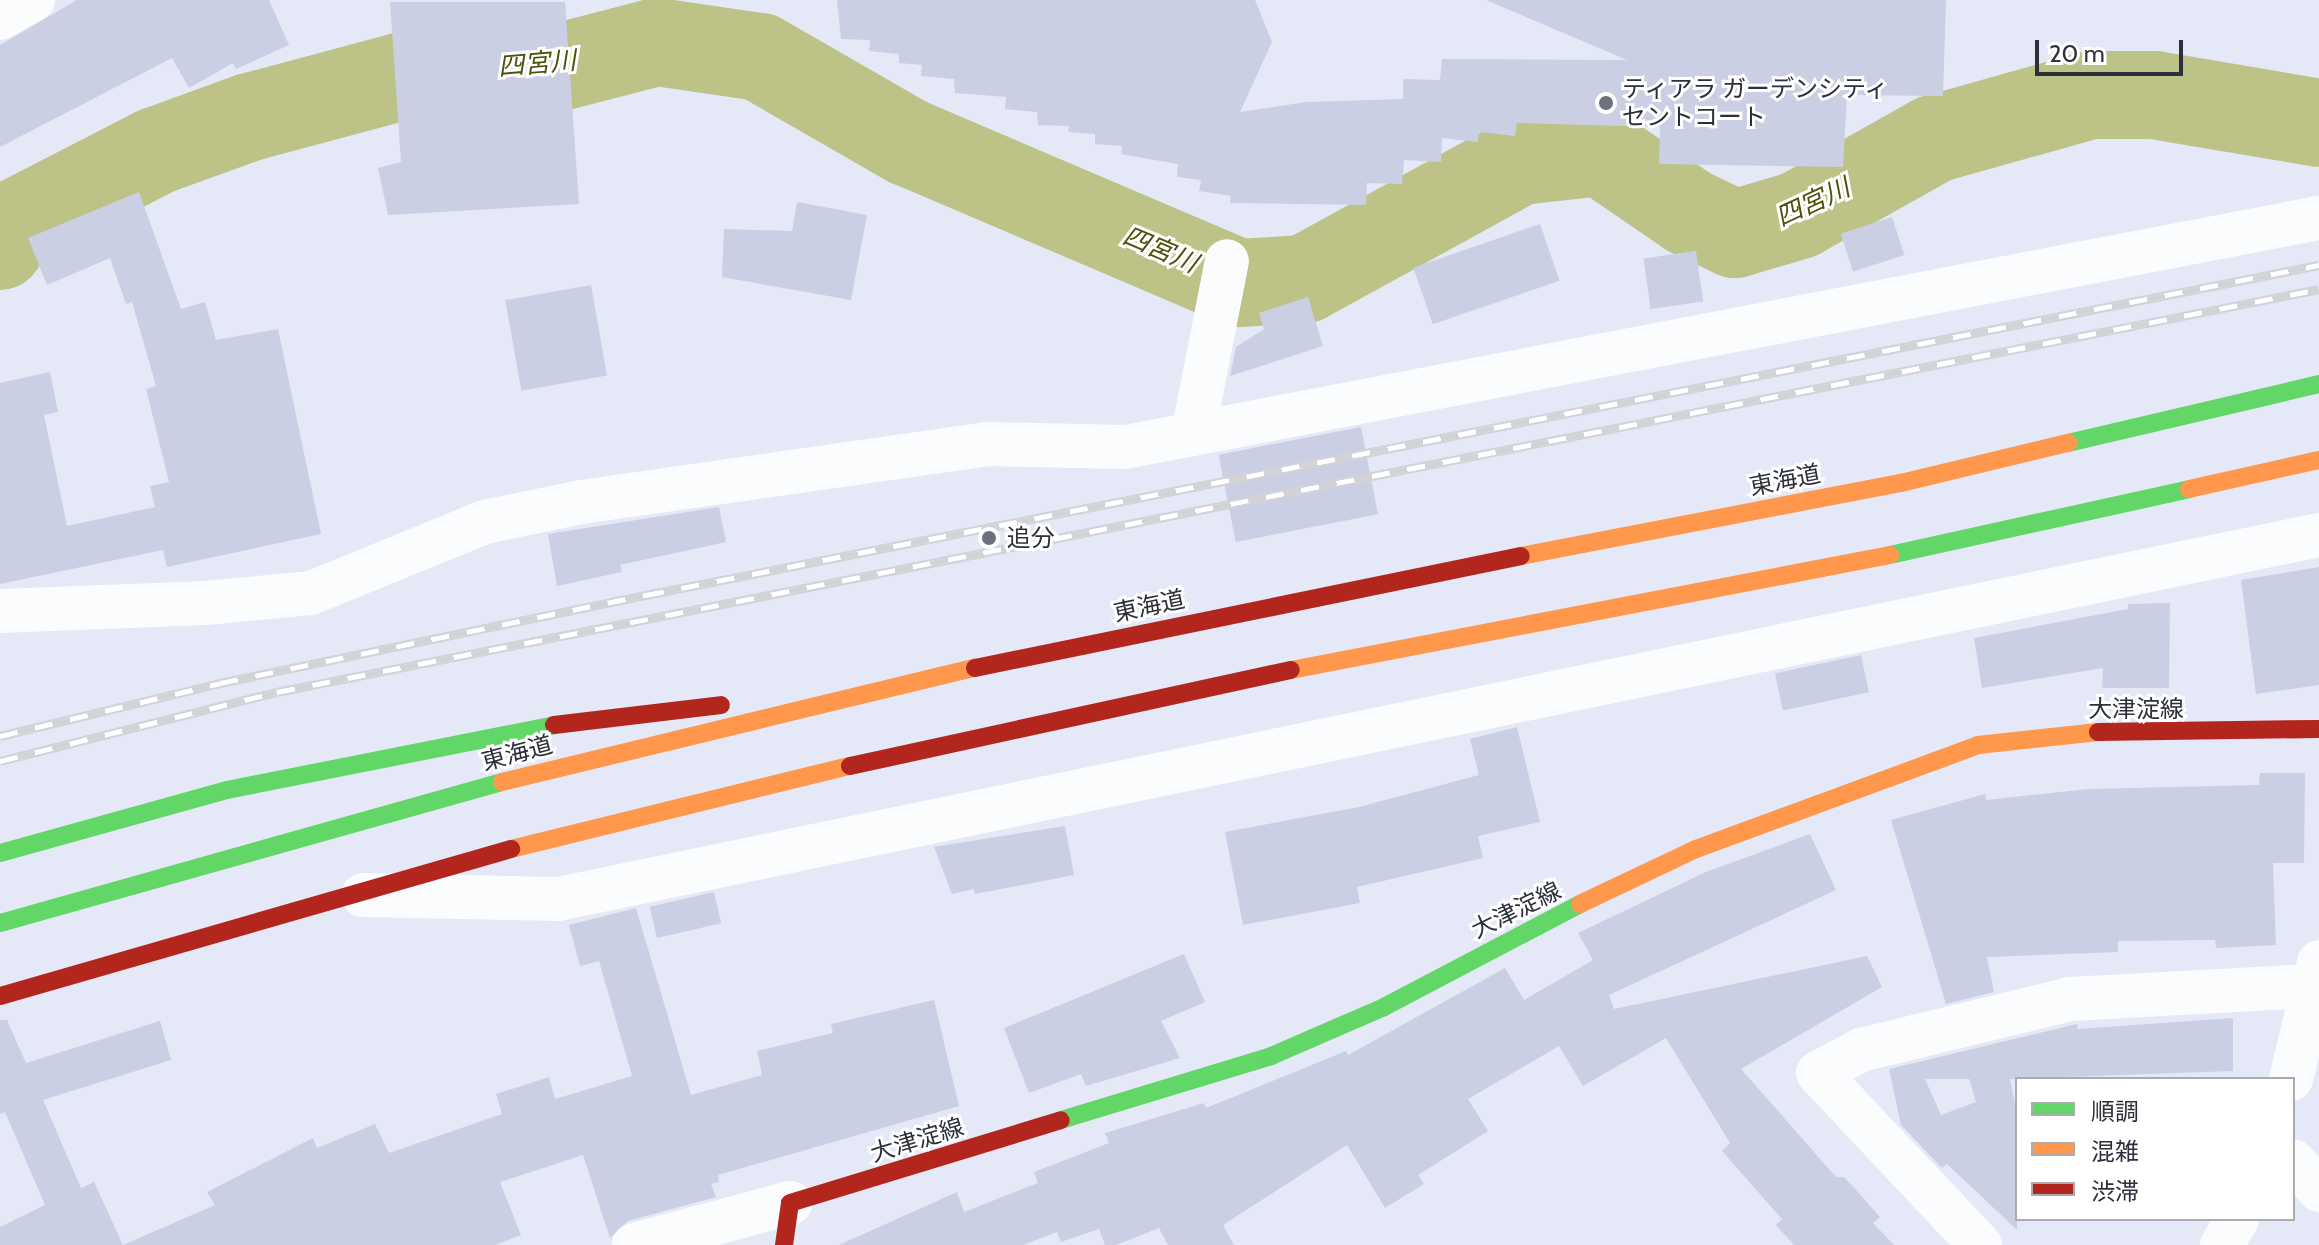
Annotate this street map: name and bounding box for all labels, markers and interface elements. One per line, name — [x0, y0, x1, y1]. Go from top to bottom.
scale bar — [2039, 24, 2187, 74]
text: 20 m — [2049, 39, 2105, 68]
water label: 四宮川 — [497, 45, 577, 83]
place label: ティアラ ガーデンシティ セントコート — [1622, 75, 1891, 131]
marker: ティアラ ガーデンシティ セントコート — [1597, 94, 1615, 112]
water label: 四宮川 — [1771, 172, 1855, 234]
water label: 四宮川 — [1118, 220, 1202, 280]
street label: 東海道 — [1747, 459, 1823, 501]
place label: 追分 — [1007, 524, 1055, 552]
marker: 追分 — [978, 527, 1000, 549]
street label: 東海道 — [1111, 584, 1187, 628]
street label: 大津淀線 — [2088, 695, 2184, 723]
street label: 東海道 — [478, 730, 556, 776]
street label: 大津淀線 — [1467, 876, 1565, 944]
legend — [2015, 1077, 2295, 1221]
text: 順調 — [2091, 1097, 2139, 1126]
street label: 大津淀線 — [867, 1112, 967, 1168]
text: 混雑 — [2091, 1137, 2139, 1166]
text: 渋滞 — [2091, 1177, 2139, 1206]

